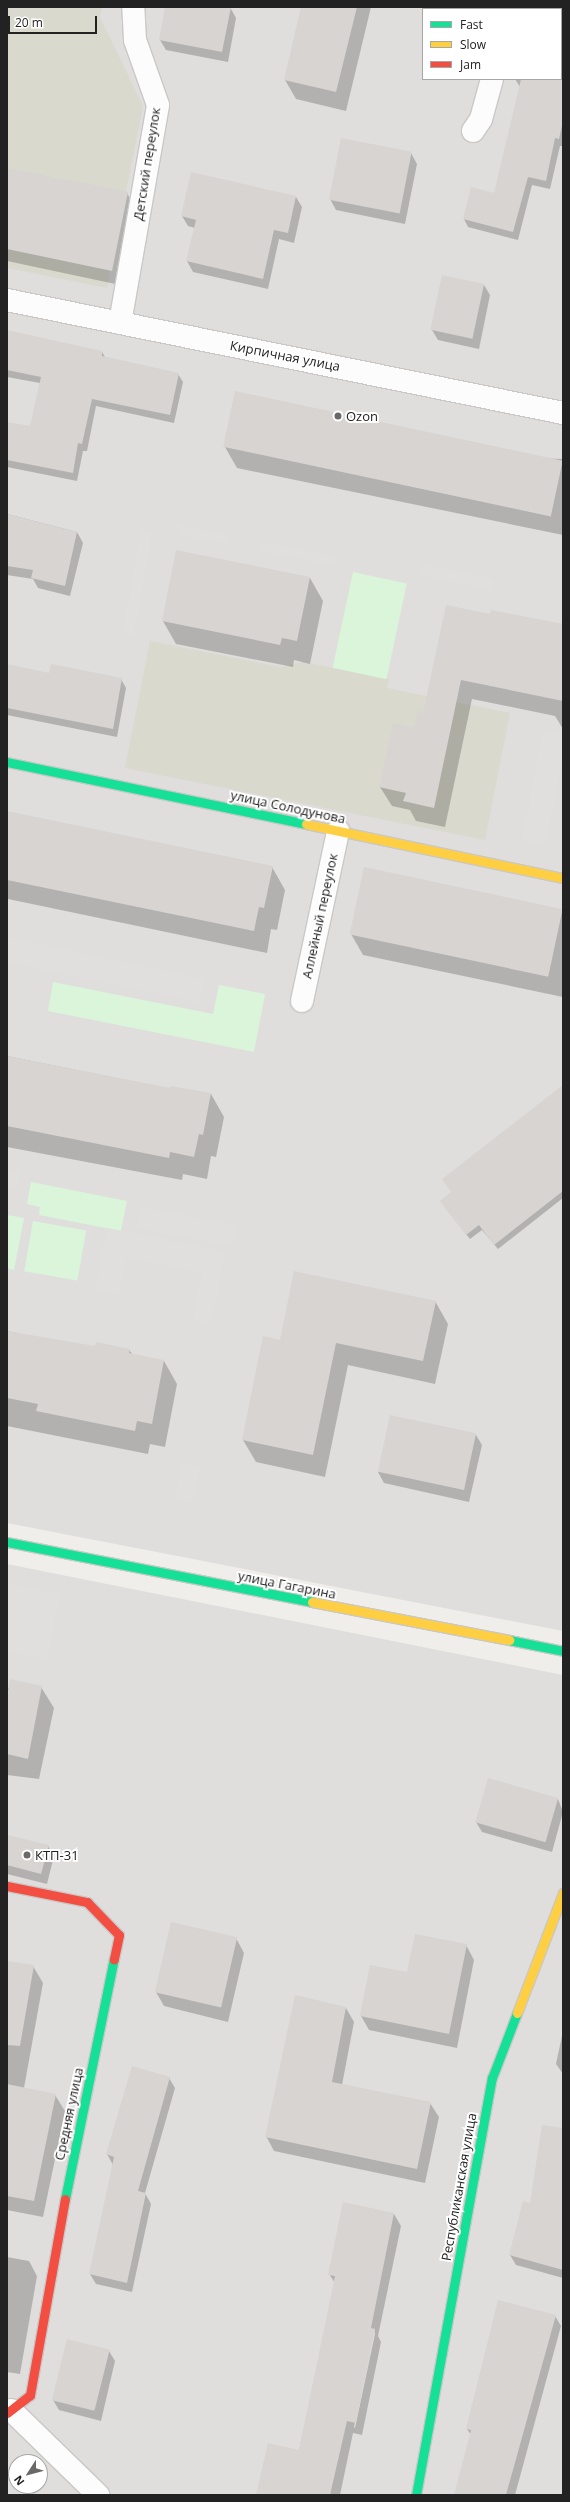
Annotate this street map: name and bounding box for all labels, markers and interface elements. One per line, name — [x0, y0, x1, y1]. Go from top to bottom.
scale bar — [10, 8, 99, 34]
legend — [422, 8, 562, 80]
text: 20 m — [15, 14, 43, 31]
text: Fast — [460, 16, 483, 33]
text: Slow — [460, 36, 486, 53]
text: Jam — [460, 56, 481, 73]
street label: Детский переулок — [130, 106, 164, 222]
street label: Кирпичная улица — [229, 338, 341, 374]
place label: Ozon — [346, 408, 378, 424]
marker: Ozon — [333, 411, 343, 421]
street label: улица Солодунова — [229, 787, 347, 827]
street label: Аллейный переулок — [299, 852, 341, 980]
street label: улица Гагарина — [237, 1568, 337, 1602]
place label: КТП-31 — [35, 1847, 79, 1863]
marker: КТП-31 — [22, 1850, 32, 1860]
street label: Средняя улица — [52, 2066, 86, 2162]
street label: Республиканская улица — [438, 2112, 480, 2262]
north arrow — [8, 2454, 48, 2494]
text: N — [10, 2473, 27, 2489]

